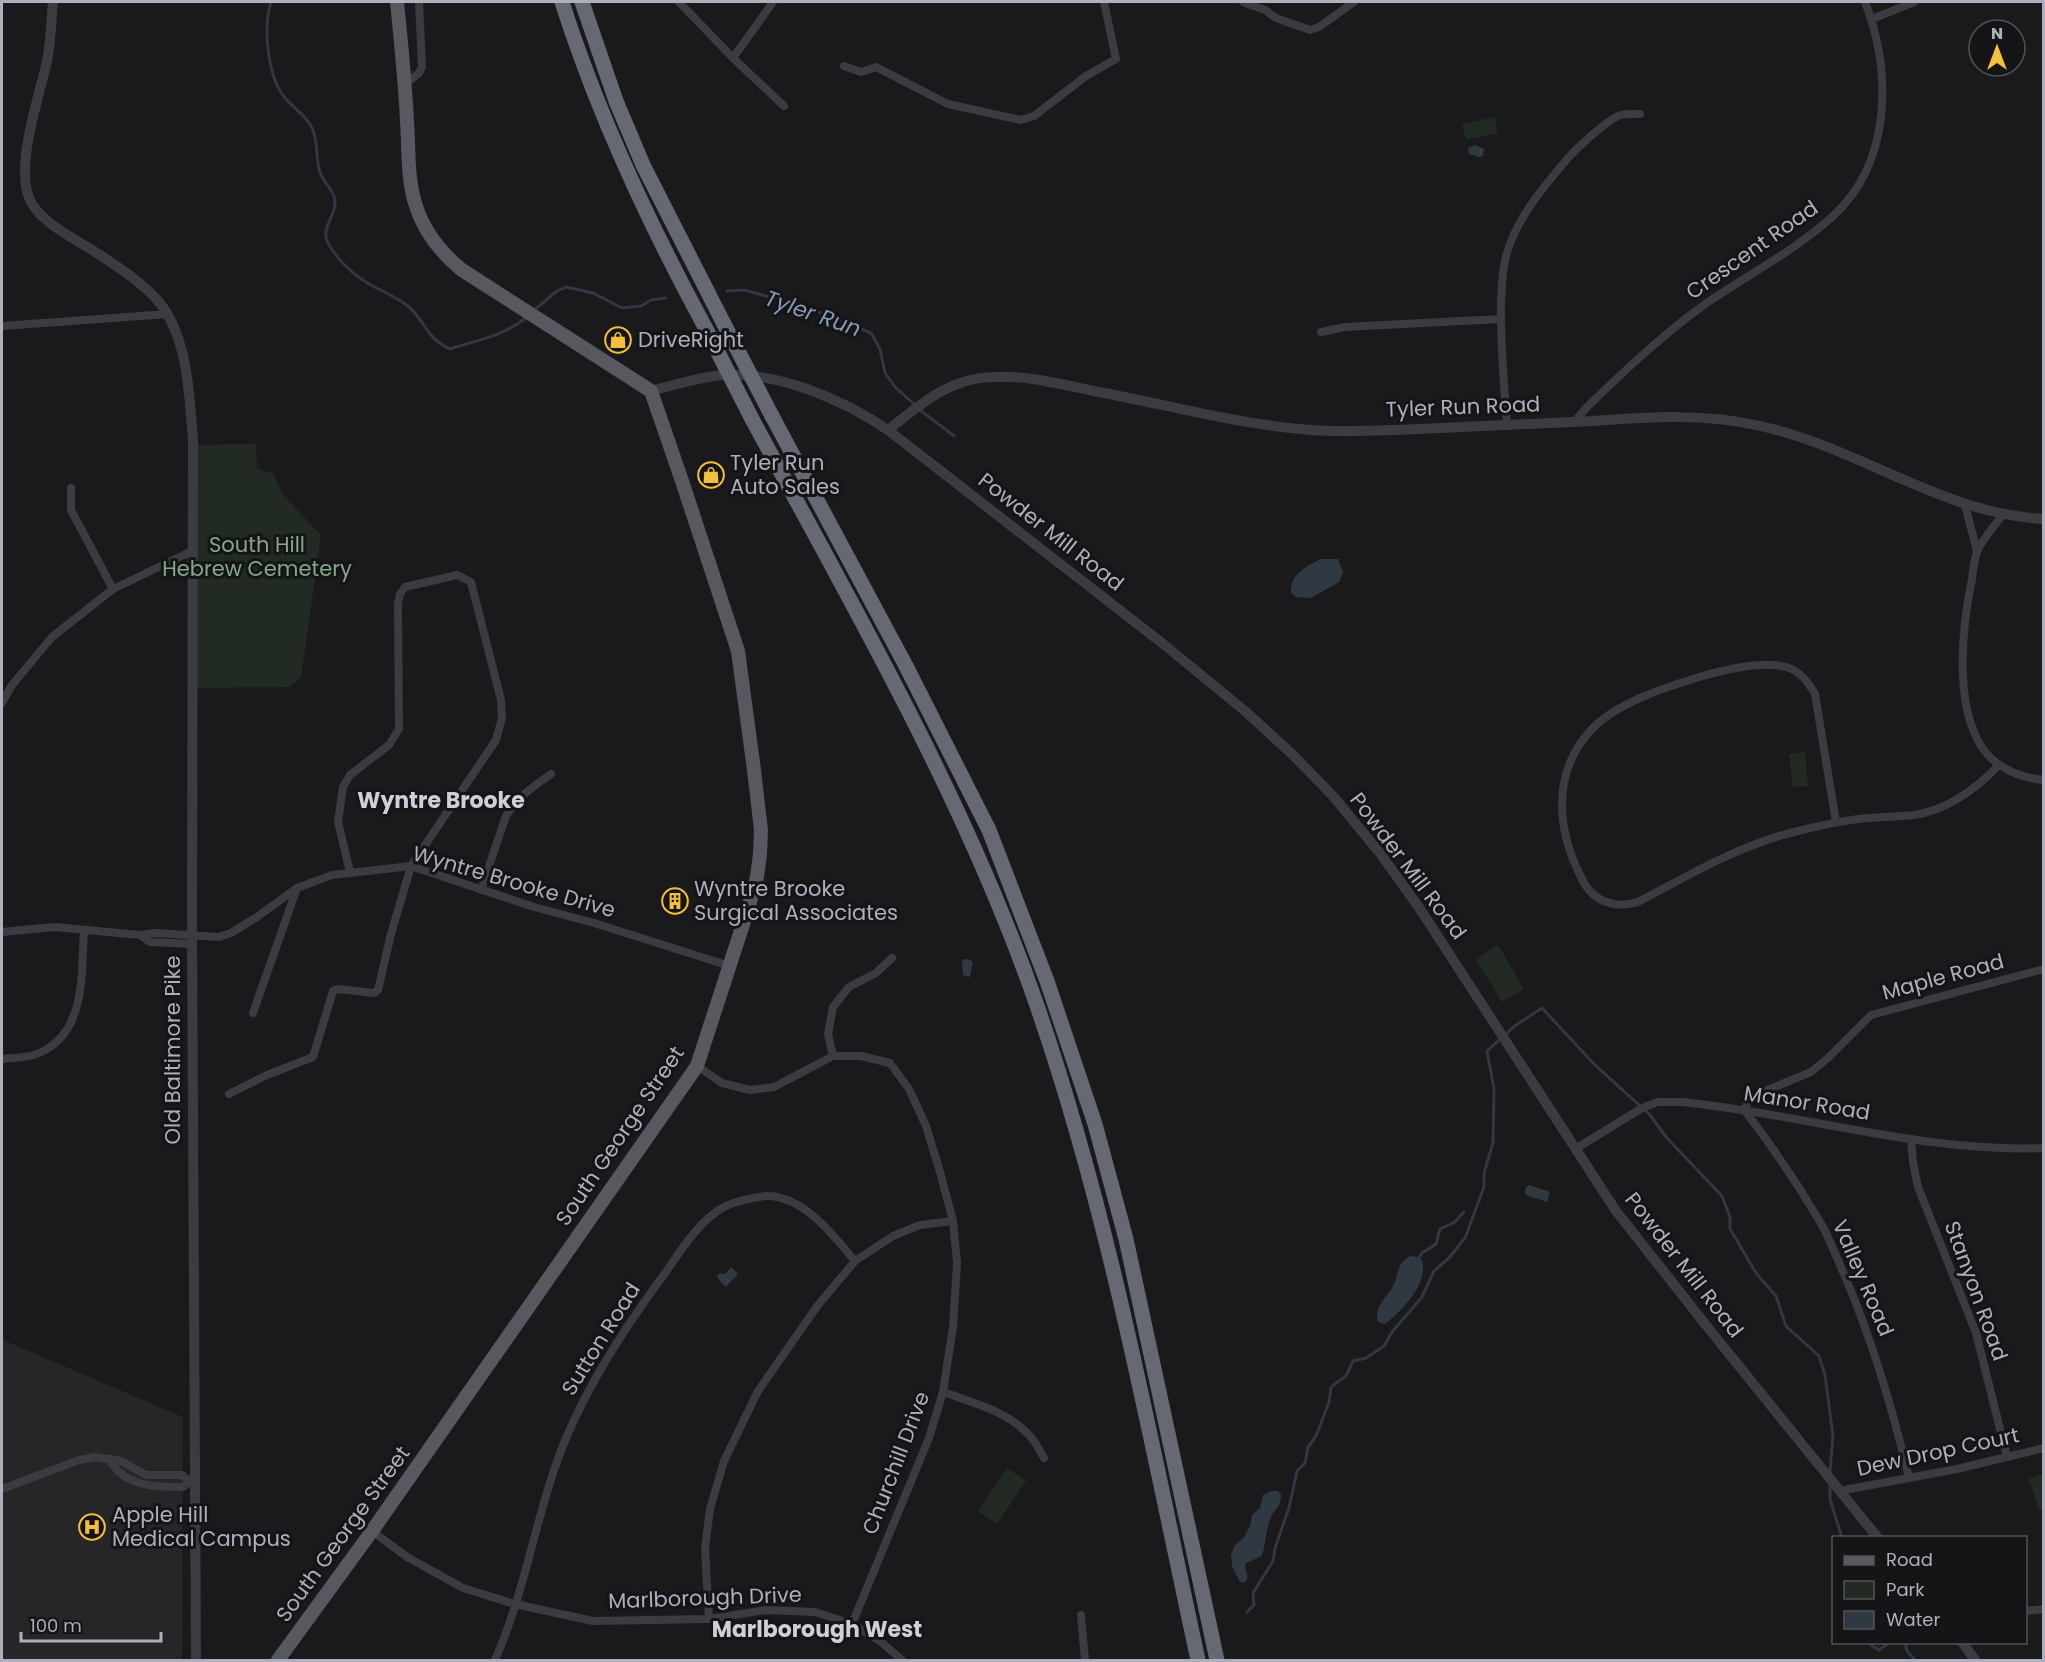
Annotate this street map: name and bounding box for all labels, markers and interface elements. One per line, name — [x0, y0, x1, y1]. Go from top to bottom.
north arrow — [1967, 18, 2027, 78]
text: N — [1991, 22, 2003, 45]
street label: Crescent Road — [1680, 193, 1824, 306]
water label: Tyler Run — [761, 283, 865, 344]
shop icon: DriveRight — [603, 325, 633, 355]
place label: DriveRight — [638, 325, 744, 354]
street label: Tyler Run Road — [1385, 389, 1541, 424]
place label: Tyler Run Auto Sales — [730, 448, 840, 501]
shop icon: Tyler Run Auto Sales — [696, 460, 726, 490]
street label: Powder Mill Road — [973, 466, 1130, 598]
park label: South Hill Hebrew Cemetery — [162, 530, 352, 583]
district label: Wyntre Brooke — [357, 785, 525, 816]
street label: Powder Mill Road — [1343, 786, 1473, 945]
street label: Wyntre Brooke Drive — [409, 839, 619, 924]
place label: Wyntre Brooke Surgical Associates — [694, 874, 898, 927]
building icon: Wyntre Brooke Surgical Associates — [660, 886, 690, 916]
street label: Maple Road — [1879, 946, 2007, 1007]
street label: Old Baltimore Pike — [158, 955, 187, 1145]
street label: South George Street — [549, 1040, 691, 1231]
street label: Manor Road — [1742, 1078, 1872, 1127]
street label: Powder Mill Road — [1618, 1186, 1750, 1343]
street label: Valley Road — [1826, 1215, 1901, 1340]
street label: Stanyon Road — [1938, 1217, 2015, 1365]
street label: Sutton Road — [554, 1277, 647, 1401]
street label: Churchill Drive — [855, 1387, 936, 1538]
street label: Dew Drop Court — [1854, 1420, 2022, 1483]
street label: South George Street — [269, 1440, 416, 1628]
place label: Apple Hill Medical Campus — [112, 1500, 291, 1553]
hospital icon: Apple Hill Medical Campus — [77, 1512, 107, 1542]
legend — [1832, 1536, 2027, 1644]
text: Road — [1886, 1547, 1933, 1572]
text: Park — [1886, 1577, 1925, 1602]
street label: Marlborough Drive — [608, 1580, 802, 1615]
scale bar — [21, 1605, 160, 1643]
text: Water — [1886, 1607, 1940, 1632]
text: 100 m — [30, 1613, 82, 1638]
district label: Marlborough West — [712, 1614, 922, 1645]

